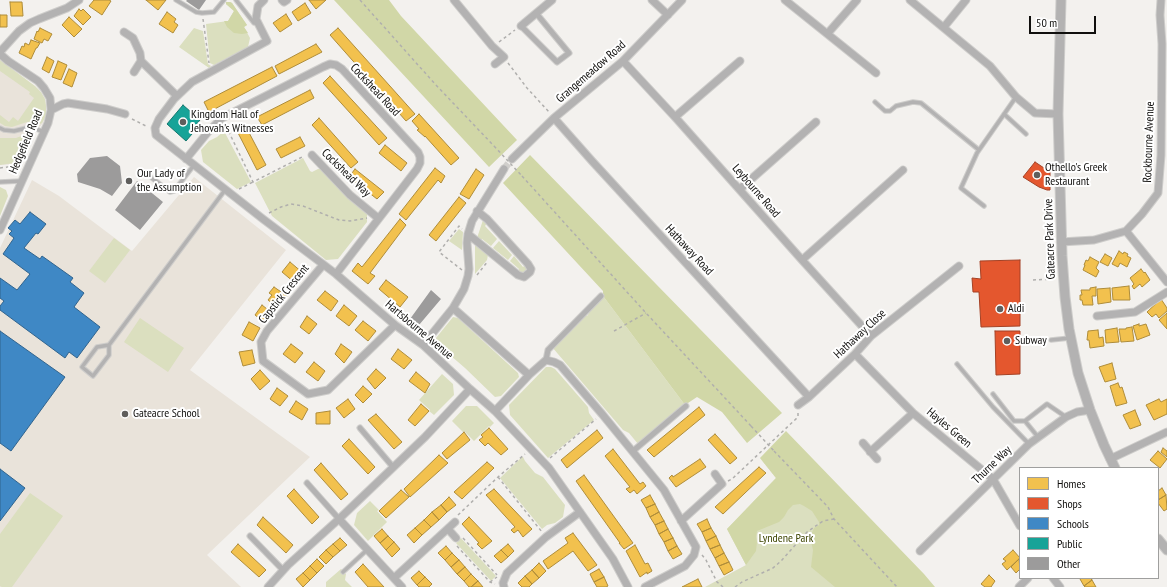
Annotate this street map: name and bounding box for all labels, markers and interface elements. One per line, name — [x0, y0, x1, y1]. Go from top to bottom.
scale bar — [1031, 8, 1098, 34]
text: 50 m — [1036, 15, 1057, 30]
street label: Grangemeadow Road — [553, 38, 629, 106]
street label: Cockshead Road — [347, 61, 403, 119]
street label: Rockbourne Avenue — [1140, 101, 1158, 183]
street label: Hedgefield Road — [6, 108, 46, 176]
place label: Kingdom Hall of Jehovah's Witnesses — [191, 108, 273, 136]
marker: Kingdom Hall of Jehovah's Witnesses — [178, 117, 188, 127]
street label: Cockshead Way — [318, 146, 374, 200]
street label: Leybourne Road — [729, 161, 783, 221]
place label: Othello's Greek Restaurant — [1045, 161, 1107, 189]
place label: Our Lady of the Assumption — [137, 167, 201, 195]
marker: Othello's Greek Restaurant — [1032, 170, 1042, 180]
marker: Our Lady of the Assumption — [124, 176, 134, 186]
street label: Gateacre Park Drive — [1041, 198, 1059, 280]
street label: Hathaway Road — [662, 222, 716, 278]
street label: Capstick Crescent — [256, 261, 312, 327]
street label: Hartsbourne Avenue — [382, 297, 456, 363]
place label: Aldi — [1008, 302, 1024, 316]
marker: Aldi — [995, 304, 1005, 314]
street label: Hathaway Close — [831, 306, 889, 362]
place label: Subway — [1015, 334, 1047, 348]
marker: Subway — [1002, 336, 1012, 346]
street label: Hayles Green — [924, 405, 974, 451]
place label: Gateacre School — [133, 407, 200, 421]
marker: Gateacre School — [120, 409, 130, 419]
street label: Thurne Way — [969, 443, 1015, 487]
legend — [1019, 467, 1159, 579]
text: Homes — [1057, 476, 1085, 491]
text: Shops — [1057, 496, 1082, 511]
text: Schools — [1057, 516, 1089, 531]
park label: Lyndene Park — [759, 532, 813, 546]
text: Public — [1057, 536, 1082, 551]
text: Other — [1057, 556, 1080, 571]

